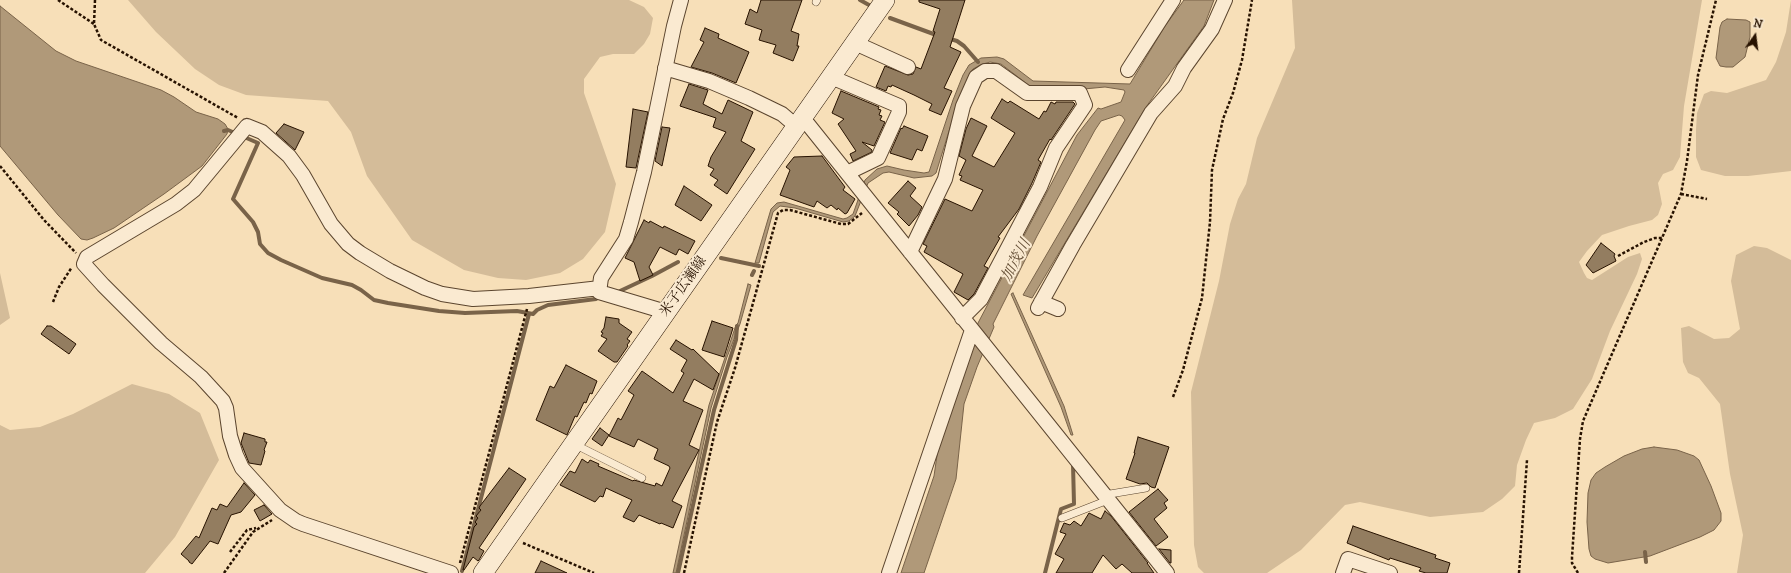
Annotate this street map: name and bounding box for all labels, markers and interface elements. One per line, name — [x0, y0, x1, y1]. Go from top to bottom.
north arrow — [1735, 16, 1775, 56]
text: N — [1752, 16, 1764, 32]
water label: 加茂川 — [998, 237, 1036, 285]
street label: 米子広瀬線 — [657, 254, 711, 320]

